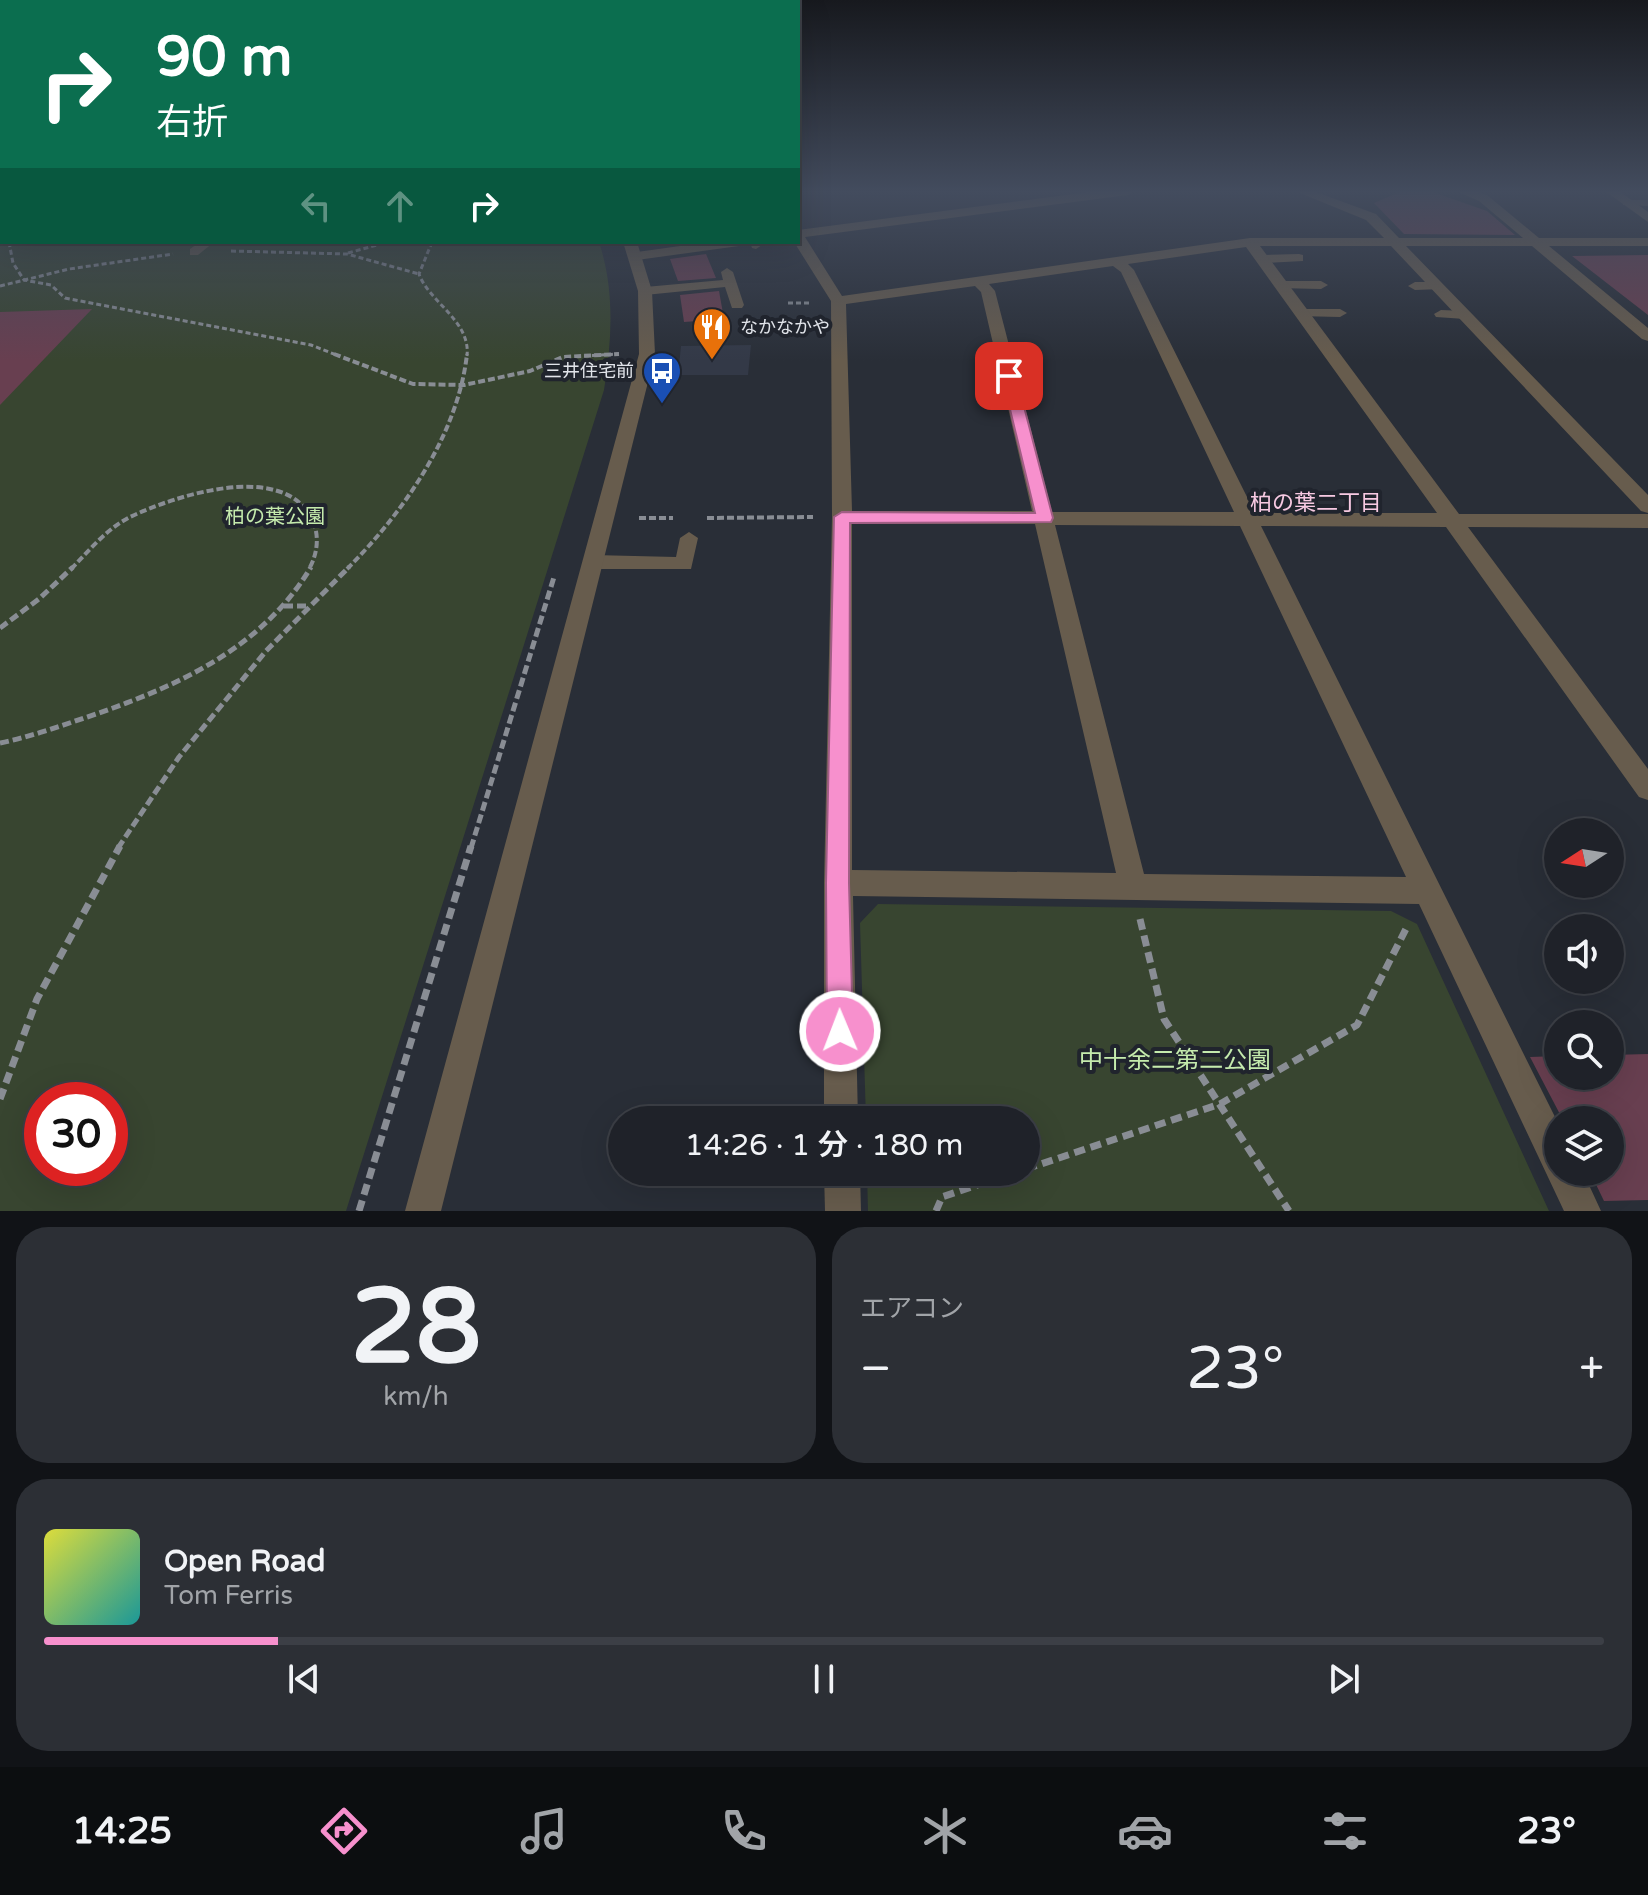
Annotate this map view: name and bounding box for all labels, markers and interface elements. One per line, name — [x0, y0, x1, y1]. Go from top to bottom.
text: 90 m — [156, 24, 292, 91]
icon: right — [24, 32, 128, 136]
text: 右折 — [156, 101, 228, 144]
icon: left — [294, 184, 338, 228]
icon: ahead — [378, 184, 422, 228]
icon: right — [462, 184, 506, 228]
restaurant icon: なかなかや — [691, 306, 733, 361]
place label: なかなかや — [740, 316, 830, 338]
pin — [975, 342, 1043, 410]
bus stop icon: 三井住宅前 — [641, 350, 683, 405]
icon: arrive — [987, 354, 1031, 398]
place label: 三井住宅前 — [544, 360, 634, 382]
district label: 柏の葉二丁目 — [1250, 490, 1382, 516]
park label: 柏の葉公園 — [225, 505, 325, 529]
north arrow — [1544, 818, 1624, 898]
map controls — [1544, 818, 1624, 1186]
button: sound — [1544, 914, 1624, 994]
position arrow — [798, 989, 882, 1073]
button: search — [1544, 1010, 1624, 1090]
park label: 中十余二第二公園 — [1079, 1046, 1271, 1075]
speed limit sign: 30 — [24, 1082, 128, 1186]
button: layers — [1544, 1106, 1624, 1186]
text: 14:26 · 1 分 · 180 m — [685, 1127, 963, 1164]
text: 28 — [351, 1266, 481, 1391]
text: エアコン — [860, 1293, 964, 1324]
text: 23° — [1186, 1333, 1284, 1405]
text: − — [860, 1343, 891, 1396]
text: + — [1579, 1343, 1604, 1396]
text: km/h — [383, 1381, 449, 1412]
text: Open Road — [164, 1543, 325, 1580]
text: Tom Ferris — [164, 1580, 293, 1611]
icon: previous — [282, 1657, 326, 1701]
icon: pause — [802, 1657, 846, 1701]
icon: next — [1322, 1657, 1366, 1701]
icon: directions — [316, 1803, 372, 1859]
icon: music — [516, 1803, 572, 1859]
icon: phone — [716, 1803, 772, 1859]
icon: climate — [917, 1803, 973, 1859]
icon: car — [1117, 1803, 1173, 1859]
icon: filters — [1317, 1803, 1373, 1859]
text: 14:25 — [72, 1810, 172, 1853]
text: 23° — [1517, 1810, 1576, 1853]

